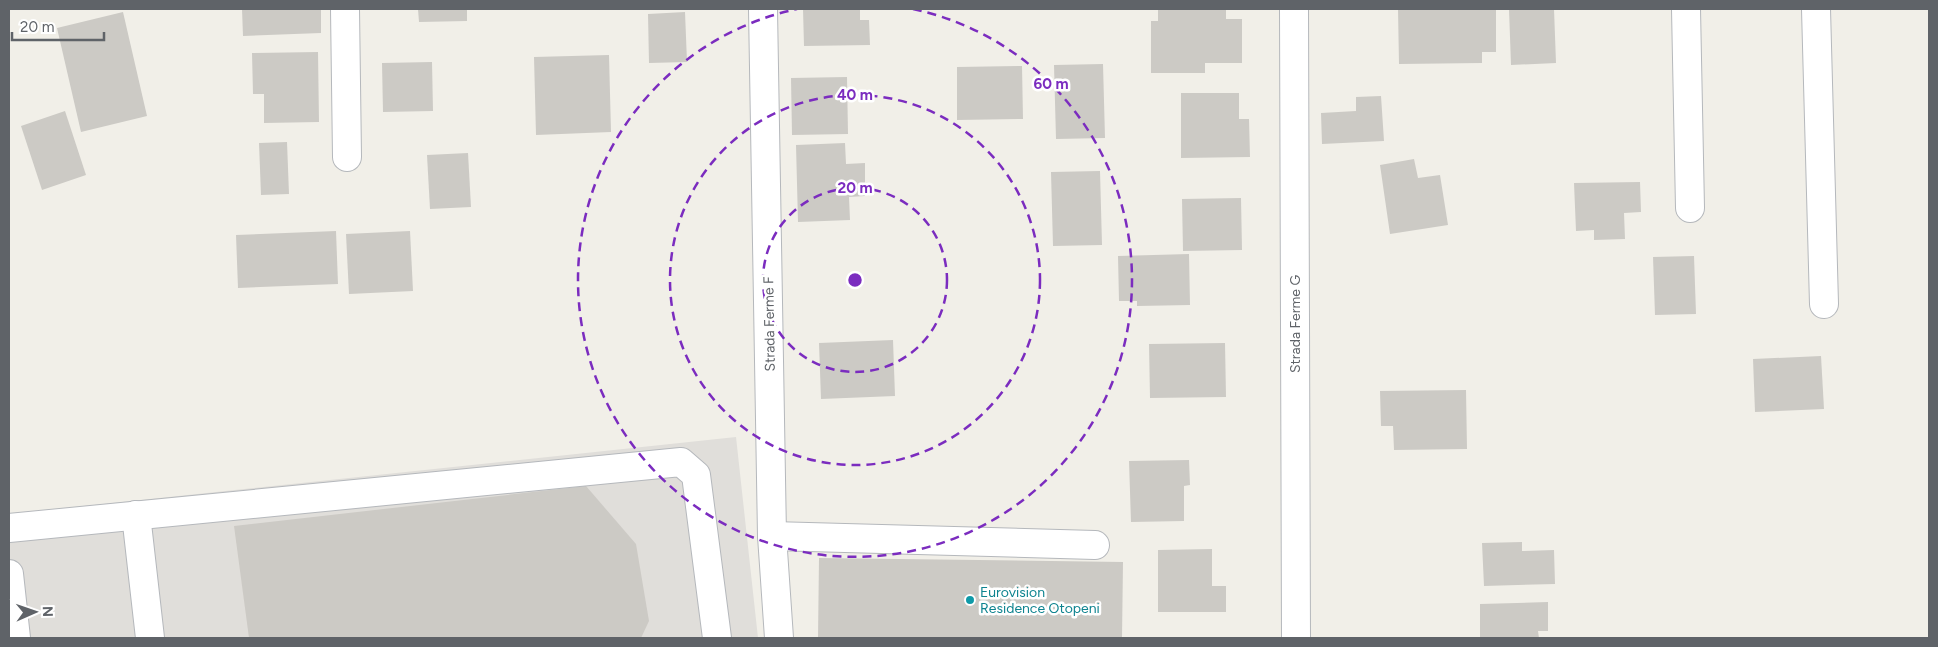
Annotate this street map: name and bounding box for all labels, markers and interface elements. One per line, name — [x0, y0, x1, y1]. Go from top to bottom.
scale bar — [12, 10, 105, 42]
text: 20 m — [20, 18, 54, 36]
text: 60 m — [1033, 75, 1069, 93]
text: 40 m — [837, 86, 873, 104]
text: 20 m — [837, 179, 873, 197]
centre of rings — [846, 271, 864, 289]
street label: Strada Ferme G — [1287, 275, 1304, 373]
street label: Strada Ferme F — [760, 276, 779, 372]
place label: Eurovision Residence Otopeni — [980, 584, 1100, 617]
north arrow — [10, 587, 60, 637]
marker: Eurovision Residence Otopeni — [964, 594, 976, 606]
text: N — [39, 606, 56, 617]

